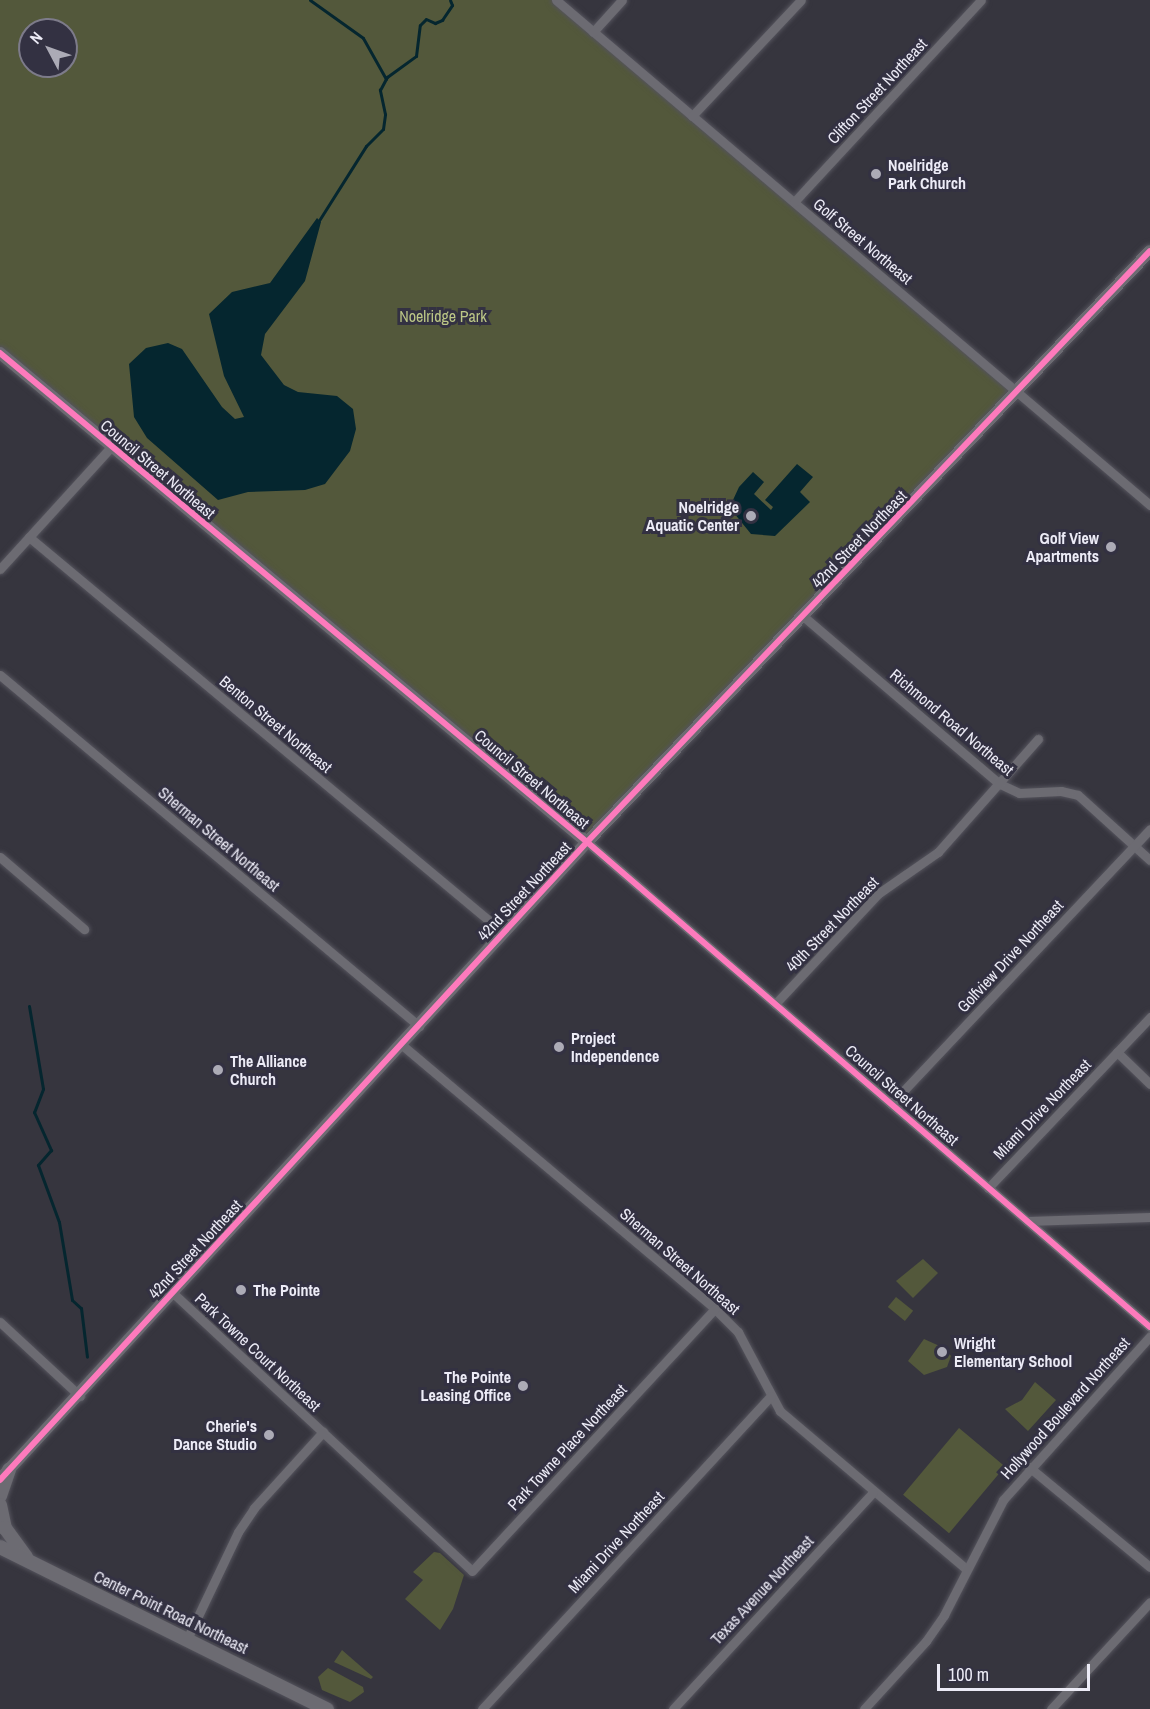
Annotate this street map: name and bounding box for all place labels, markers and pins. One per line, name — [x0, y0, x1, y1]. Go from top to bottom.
place label: Noelridge Park Church — [888, 155, 966, 193]
marker: Noelridge Park Church — [869, 167, 883, 181]
place label: Noelridge Aquatic Center — [646, 497, 739, 535]
marker: Noelridge Aquatic Center — [744, 509, 758, 523]
place label: Golf View Apartments — [1026, 528, 1099, 566]
marker: Golf View Apartments — [1104, 540, 1118, 554]
place label: Project Independence — [571, 1028, 659, 1066]
marker: Project Independence — [552, 1040, 566, 1054]
place label: The Alliance Church — [230, 1051, 307, 1089]
marker: The Alliance Church — [211, 1063, 225, 1077]
place label: The Pointe — [253, 1280, 320, 1300]
marker: The Pointe — [234, 1283, 248, 1297]
place label: Wright Elementary School — [954, 1333, 1072, 1371]
marker: Wright Elementary School — [935, 1345, 949, 1359]
place label: The Pointe Leasing Office — [421, 1367, 511, 1405]
marker: The Pointe Leasing Office — [516, 1379, 530, 1393]
place label: Cherie's Dance Studio — [173, 1416, 257, 1454]
marker: Cherie's Dance Studio — [262, 1428, 276, 1442]

